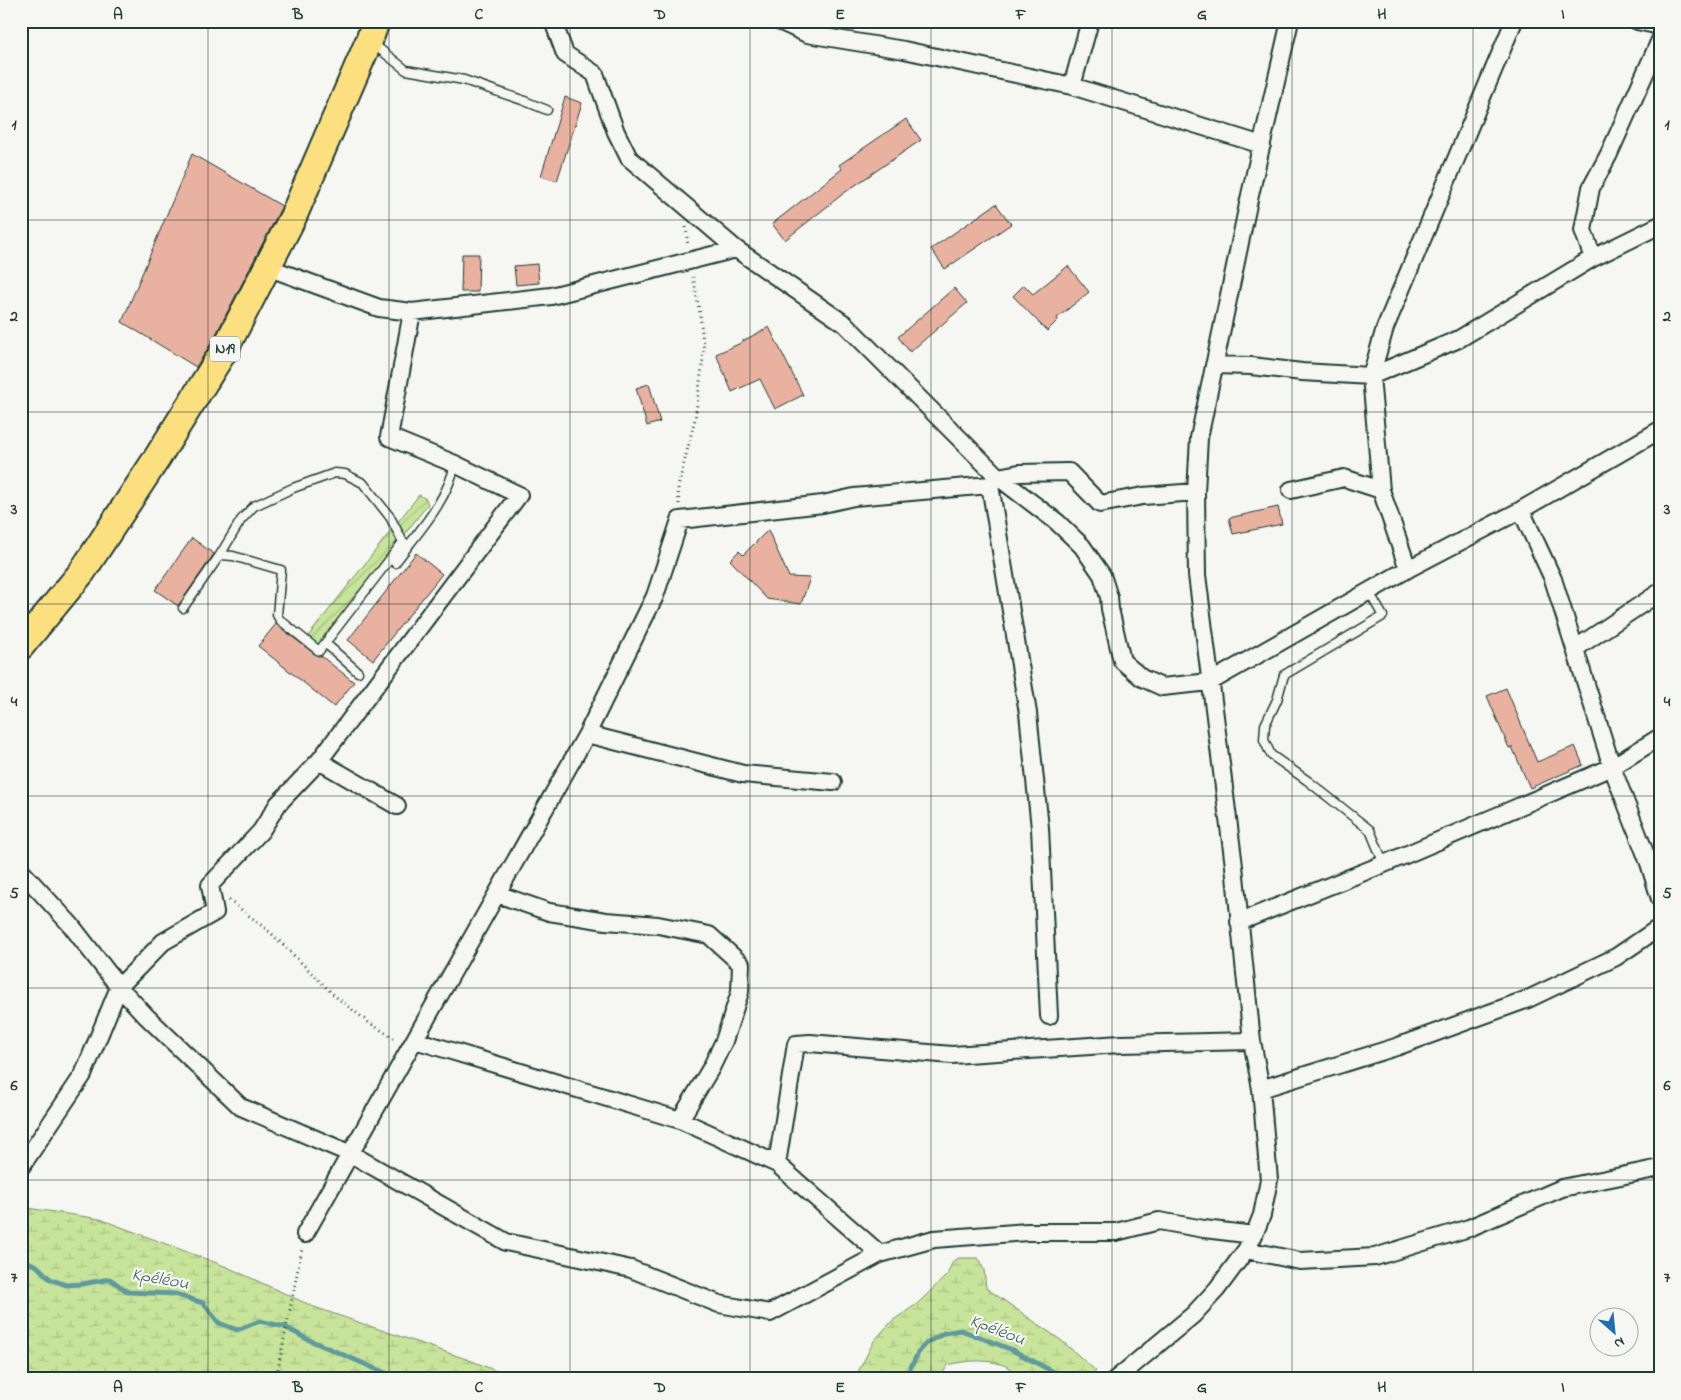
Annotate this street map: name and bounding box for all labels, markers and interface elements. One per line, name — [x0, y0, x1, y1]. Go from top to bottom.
text: A — [113, 3, 123, 27]
text: B — [292, 3, 304, 27]
text: C — [475, 3, 484, 27]
text: D — [653, 3, 666, 27]
text: E — [835, 3, 845, 27]
text: F — [1015, 3, 1027, 27]
text: G — [1197, 3, 1207, 27]
text: H — [1377, 3, 1387, 27]
text: I — [1561, 3, 1565, 27]
text: 1 — [11, 113, 17, 137]
text: 1 — [1664, 113, 1670, 137]
text: 2 — [9, 305, 18, 329]
text: 2 — [1662, 305, 1671, 329]
road number: N19 — [210, 336, 240, 362]
text: 3 — [10, 498, 18, 522]
text: 3 — [1663, 498, 1671, 522]
text: 4 — [10, 690, 18, 714]
text: 4 — [1663, 690, 1671, 714]
text: 5 — [9, 882, 19, 906]
text: 5 — [1662, 882, 1672, 906]
text: 6 — [9, 1074, 18, 1098]
text: 6 — [1662, 1074, 1671, 1098]
water label: Kpéléou — [130, 1262, 190, 1298]
text: 7 — [11, 1266, 18, 1290]
text: 7 — [1664, 1266, 1671, 1290]
north arrow — [1588, 1308, 1638, 1358]
water label: Kpéléou — [966, 1309, 1028, 1353]
text: N — [1610, 1331, 1628, 1354]
text: A — [113, 1376, 123, 1400]
text: B — [292, 1376, 304, 1400]
text: C — [475, 1376, 484, 1400]
text: D — [653, 1376, 666, 1400]
text: E — [835, 1376, 845, 1400]
text: F — [1015, 1376, 1027, 1400]
text: G — [1197, 1376, 1207, 1400]
text: H — [1377, 1376, 1387, 1400]
text: I — [1561, 1376, 1565, 1400]

